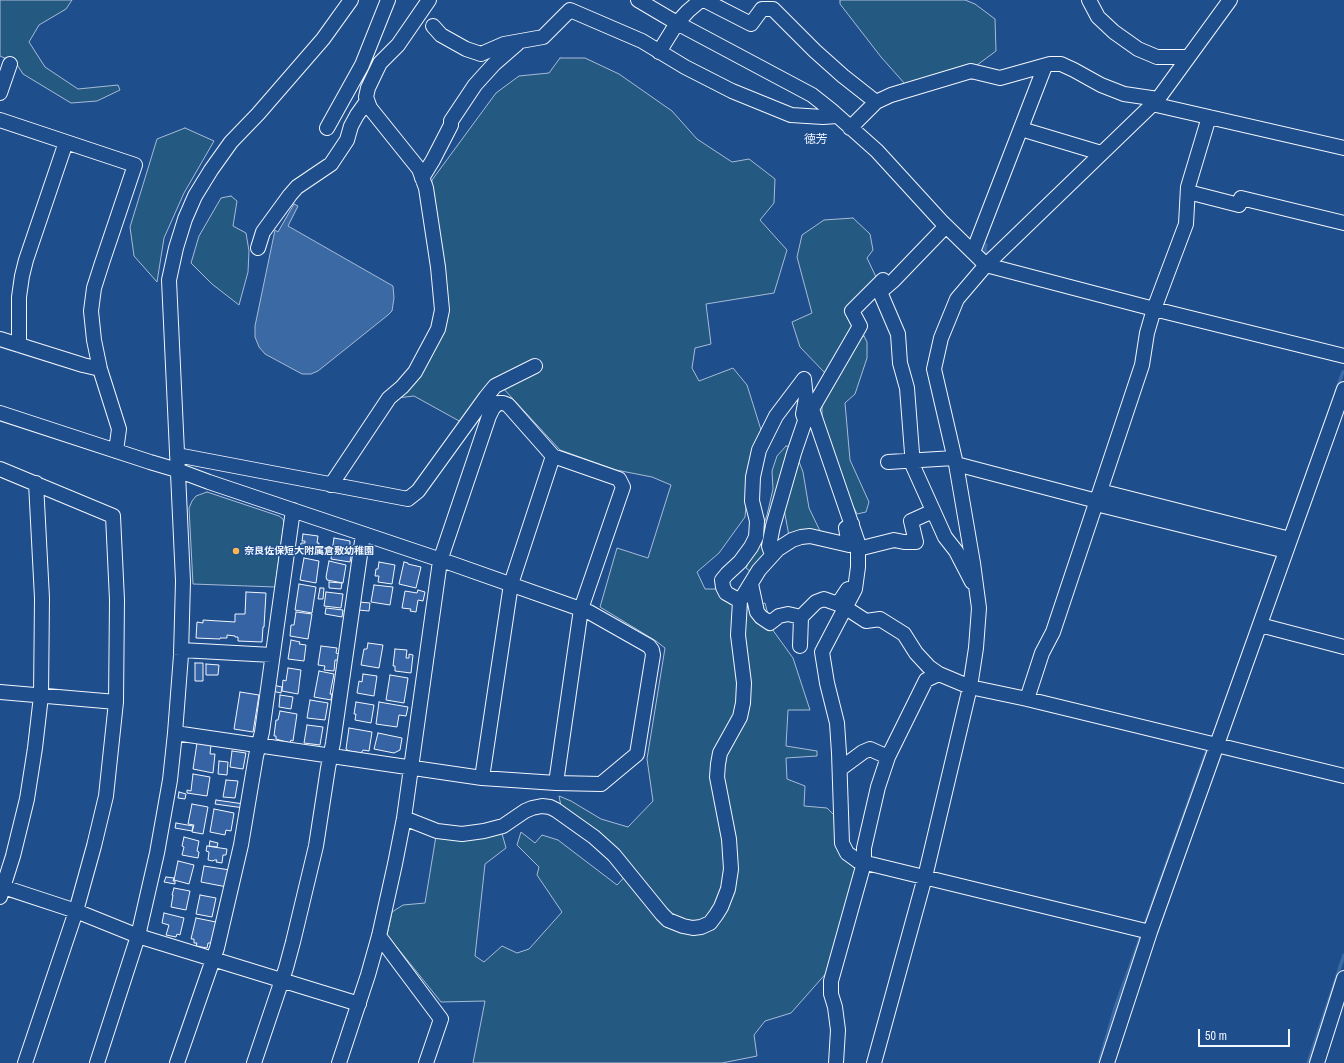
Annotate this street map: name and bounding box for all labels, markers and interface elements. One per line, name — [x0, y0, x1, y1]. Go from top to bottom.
district label: 徳芳 — [804, 133, 828, 147]
place label: 奈良佐保短大附属倉敷幼稚園 — [244, 545, 374, 557]
marker: 奈良佐保短大附属倉敷幼稚園 — [231, 546, 241, 556]
scale bar — [1200, 1021, 1292, 1047]
text: 50 m — [1205, 1028, 1227, 1044]

